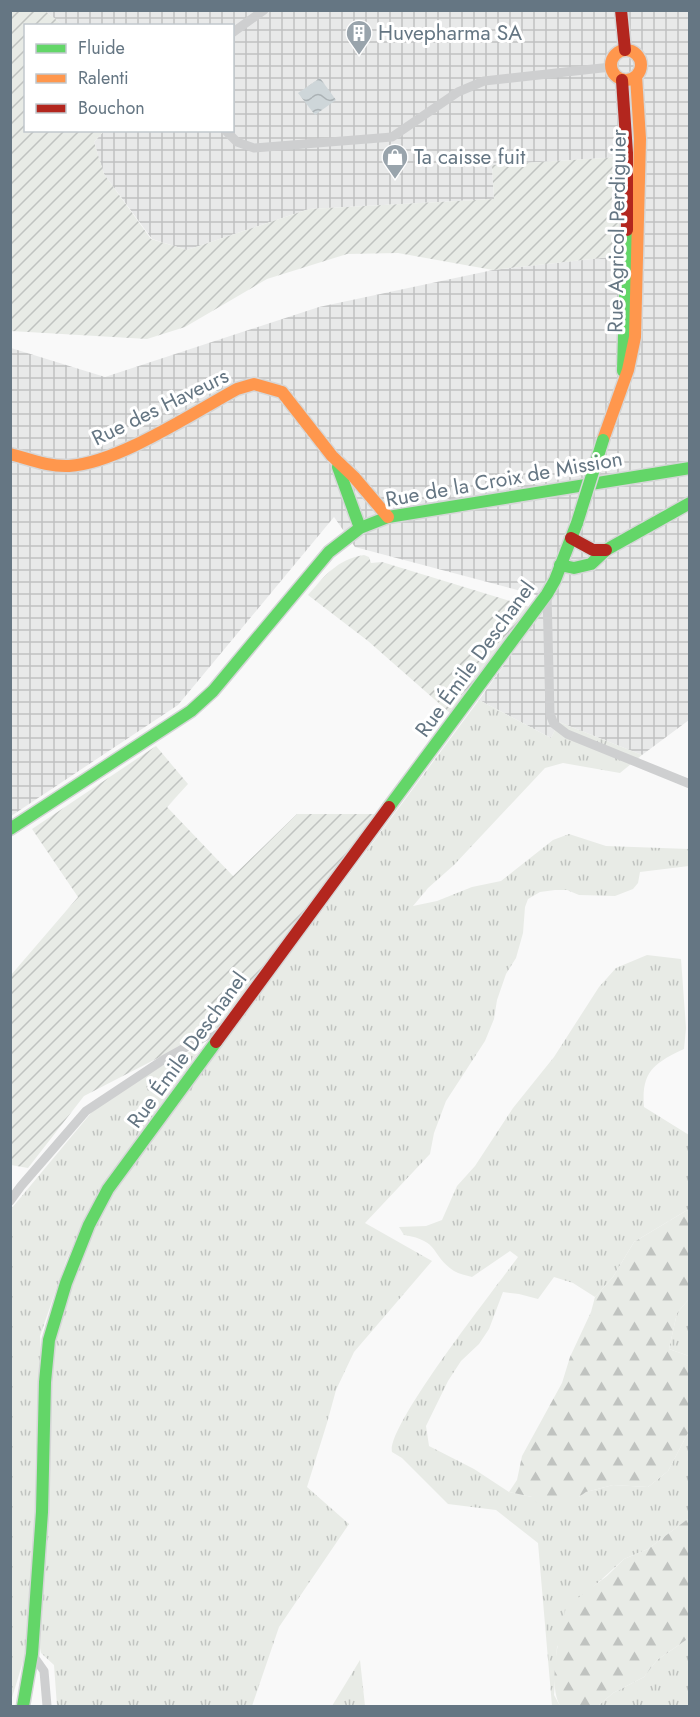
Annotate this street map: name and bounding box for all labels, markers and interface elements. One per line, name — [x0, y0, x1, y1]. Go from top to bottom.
building icon: Huvepharma SA — [344, 18, 374, 56]
place label: Huvepharma SA — [378, 18, 522, 48]
legend — [24, 24, 234, 132]
text: Fluide — [78, 35, 125, 61]
text: Ralenti — [78, 65, 129, 91]
text: Bouchon — [78, 95, 145, 121]
street label: Rue Agricol Perdiguier — [600, 128, 634, 333]
shop icon: Ta caisse fuit — [380, 142, 410, 180]
place label: Ta caisse fuit — [414, 142, 525, 172]
street label: Rue des Haveurs — [87, 361, 233, 453]
street label: Rue de la Croix de Mission — [383, 443, 625, 515]
street label: Rue Émile Deschanel — [408, 575, 542, 743]
street label: Rue Émile Deschanel — [120, 966, 254, 1134]

